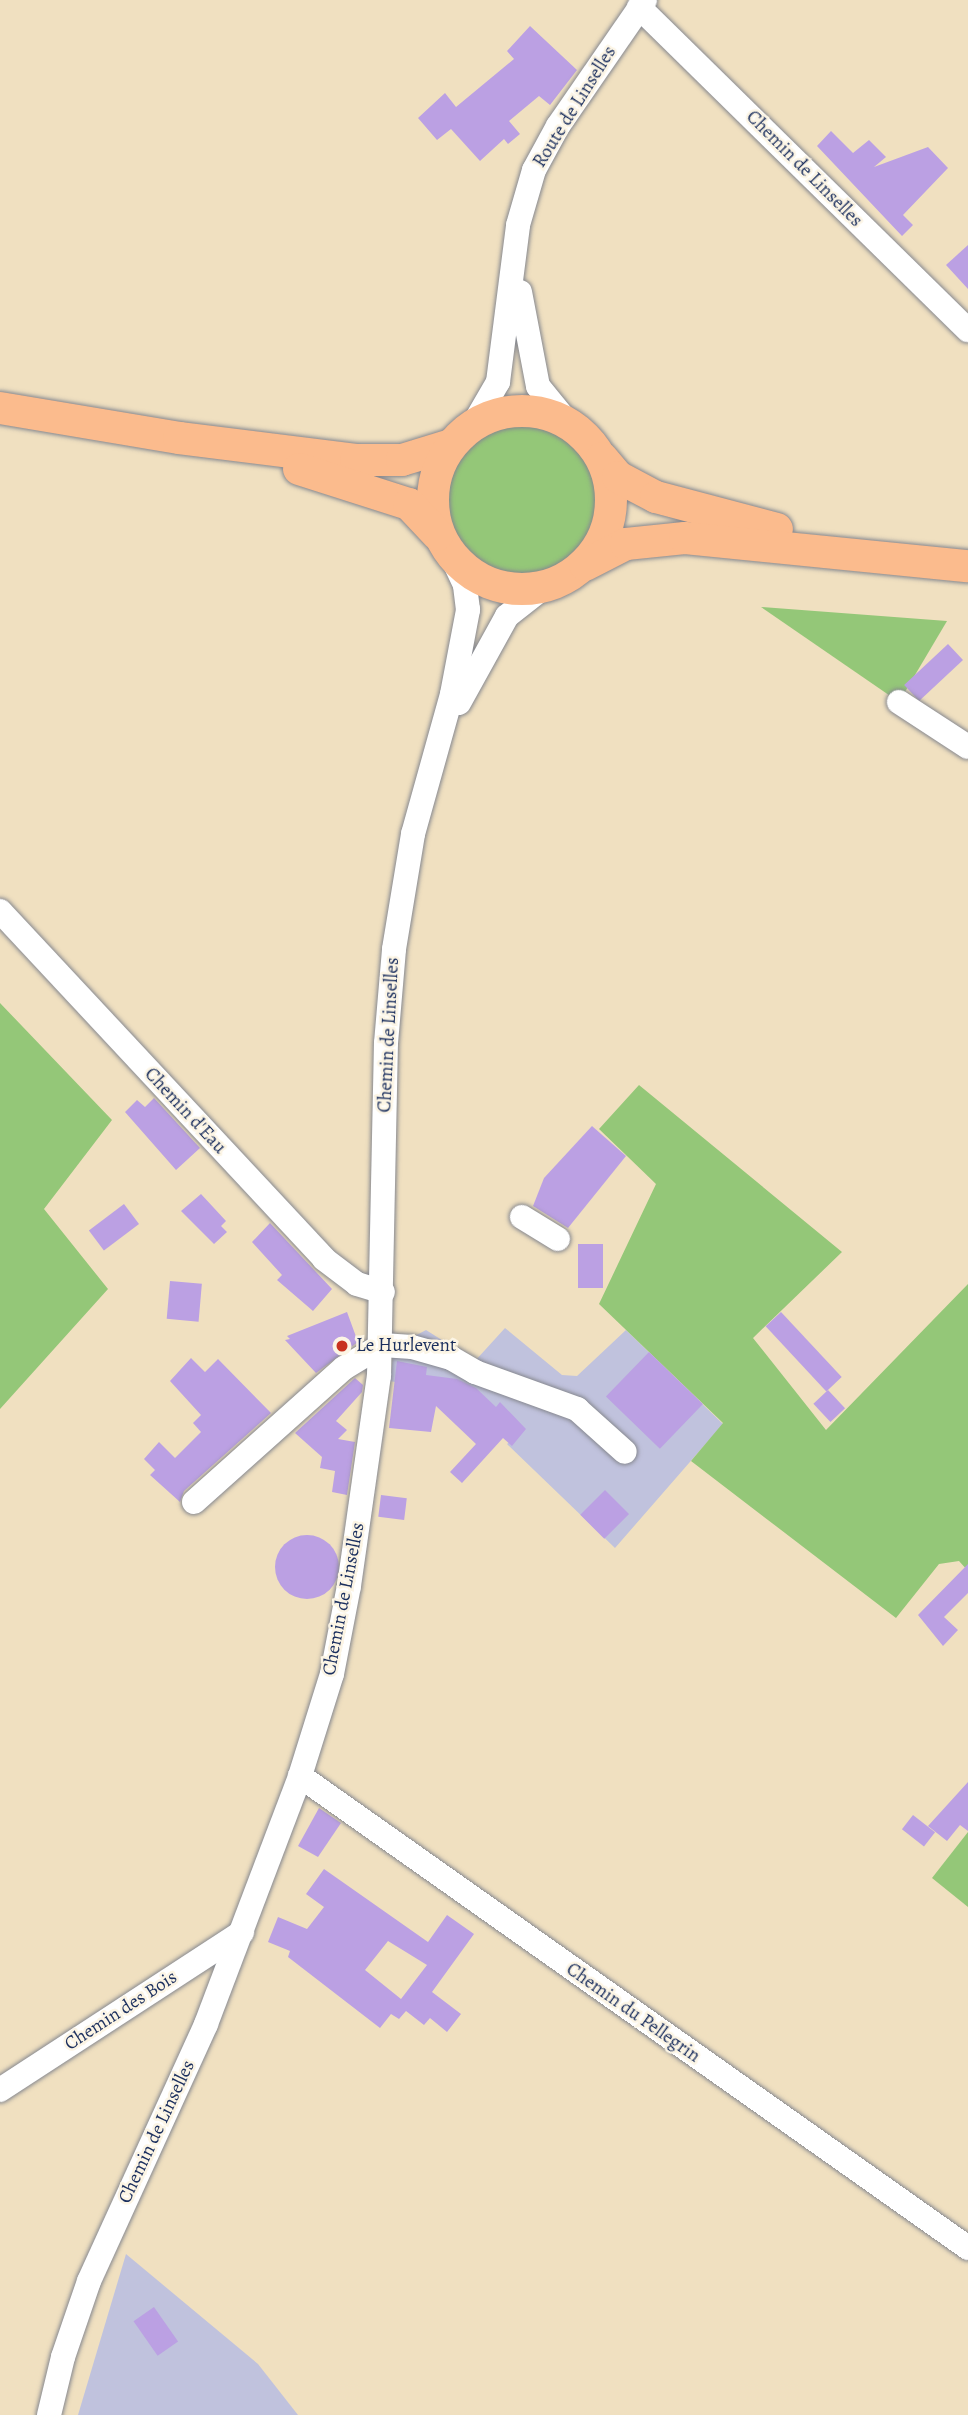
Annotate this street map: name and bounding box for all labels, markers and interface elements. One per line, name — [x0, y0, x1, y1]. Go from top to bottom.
street label: Route de Linselles — [529, 42, 621, 172]
street label: Chemin de Linselles — [741, 106, 867, 232]
street label: Chemin de Linselles — [374, 957, 404, 1113]
street label: Chemin d'Eau — [139, 1063, 231, 1159]
place label: Le Hurlevent — [356, 1335, 456, 1357]
marker: Le Hurlevent — [334, 1338, 350, 1354]
street label: Chemin de Linselles — [318, 1521, 370, 1677]
street label: Chemin du Pellegrin — [562, 1958, 704, 2068]
street label: Chemin des Bois — [60, 1966, 182, 2056]
street label: Chemin de Linselles — [114, 2057, 200, 2207]

